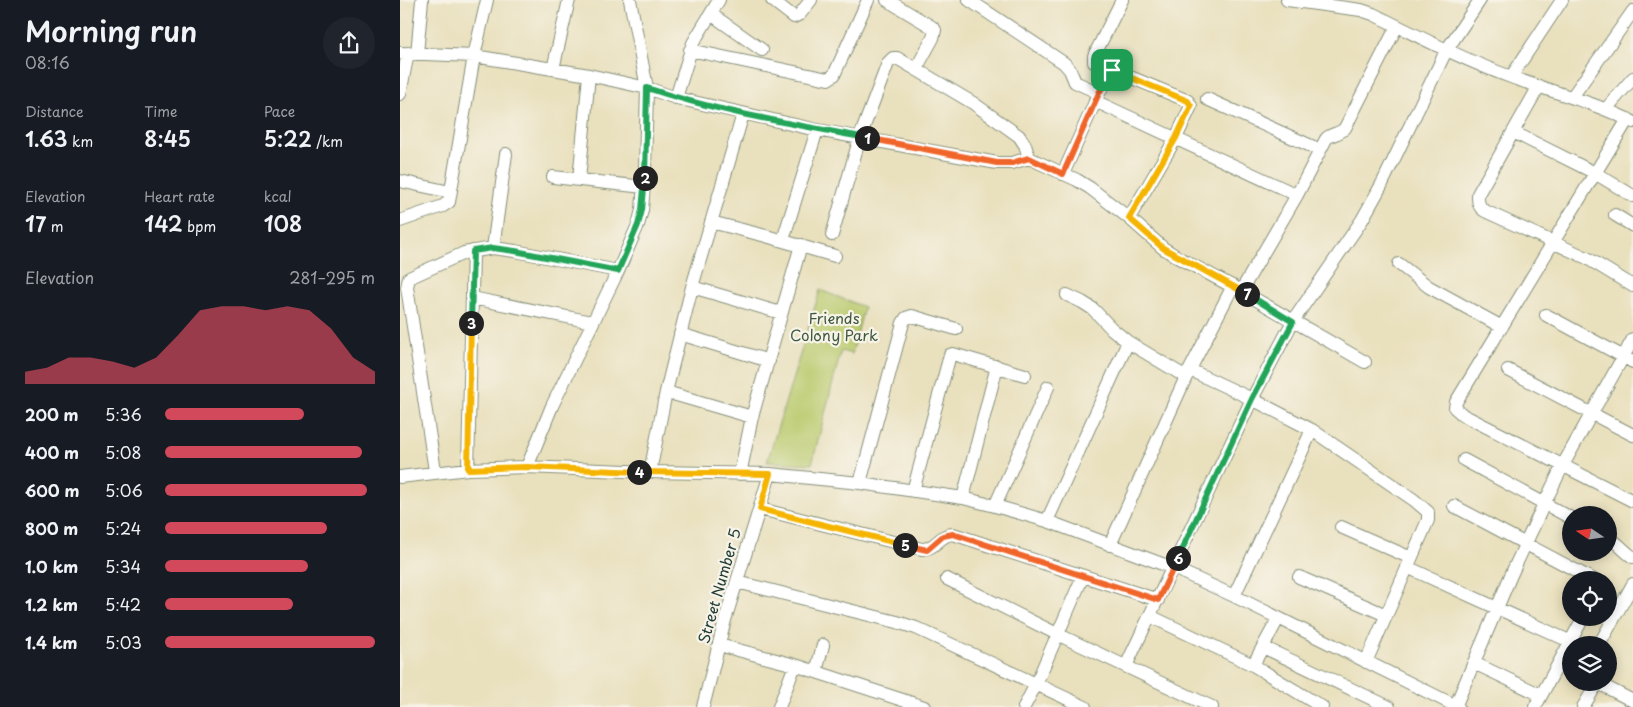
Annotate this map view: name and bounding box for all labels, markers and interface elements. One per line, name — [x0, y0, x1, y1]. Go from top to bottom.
text: Morning run — [25, 9, 197, 52]
button: share — [323, 17, 375, 69]
pin — [1091, 49, 1133, 91]
text: 08:16 — [25, 50, 70, 74]
icon: arrive — [1098, 56, 1126, 84]
text: Distance — [25, 101, 84, 122]
text: Time — [144, 101, 177, 122]
text: Pace — [264, 101, 295, 122]
text: 1.63 — [25, 122, 68, 154]
text: 8:45 — [144, 122, 191, 154]
text: 5:22 — [264, 122, 312, 154]
pin: 1 — [854, 126, 880, 150]
text: 1 — [864, 128, 871, 149]
text: km — [68, 131, 93, 152]
text: /km — [312, 131, 343, 152]
pin: 2 — [632, 166, 658, 190]
text: 2 — [641, 168, 650, 189]
text: Elevation — [25, 186, 85, 207]
text: Heart rate — [144, 186, 215, 207]
text: kcal — [264, 186, 292, 207]
text: 17 — [25, 207, 46, 239]
text: 142 — [144, 207, 183, 239]
text: 108 — [264, 207, 302, 239]
text: m — [46, 216, 64, 237]
text: bpm — [183, 216, 216, 237]
text: Elevation — [25, 265, 94, 289]
text: 281–295 m — [289, 265, 375, 289]
pin: 7 — [1234, 282, 1260, 306]
text: 7 — [1243, 284, 1252, 305]
park label: Friends Colony Park — [790, 306, 878, 346]
pin: 3 — [458, 310, 484, 336]
text: 3 — [467, 313, 476, 334]
text: 200 m — [25, 402, 79, 426]
text: 5:36 — [105, 402, 142, 426]
text: 400 m — [25, 440, 79, 464]
text: 5:08 — [105, 440, 142, 464]
pin: 4 — [626, 460, 652, 484]
text: 4 — [635, 462, 644, 483]
text: 600 m — [25, 478, 79, 502]
text: 5:06 — [105, 478, 143, 502]
north arrow — [1562, 506, 1618, 561]
map controls — [1562, 506, 1617, 691]
text: 800 m — [25, 516, 78, 540]
text: 5:24 — [105, 516, 141, 540]
street label: Street Number 5 — [691, 525, 746, 646]
pin: 5 — [892, 532, 918, 558]
text: 5 — [901, 535, 910, 556]
pin: 6 — [1166, 546, 1190, 570]
text: 6 — [1174, 548, 1183, 569]
text: 1.0 km — [25, 554, 78, 578]
text: 5:34 — [105, 554, 141, 578]
button: locate — [1562, 571, 1617, 626]
text: 1.2 km — [25, 592, 78, 616]
text: 5:42 — [105, 592, 141, 616]
text: 1.4 km — [25, 630, 77, 654]
text: 5:03 — [105, 630, 142, 654]
button: layers — [1562, 636, 1617, 691]

